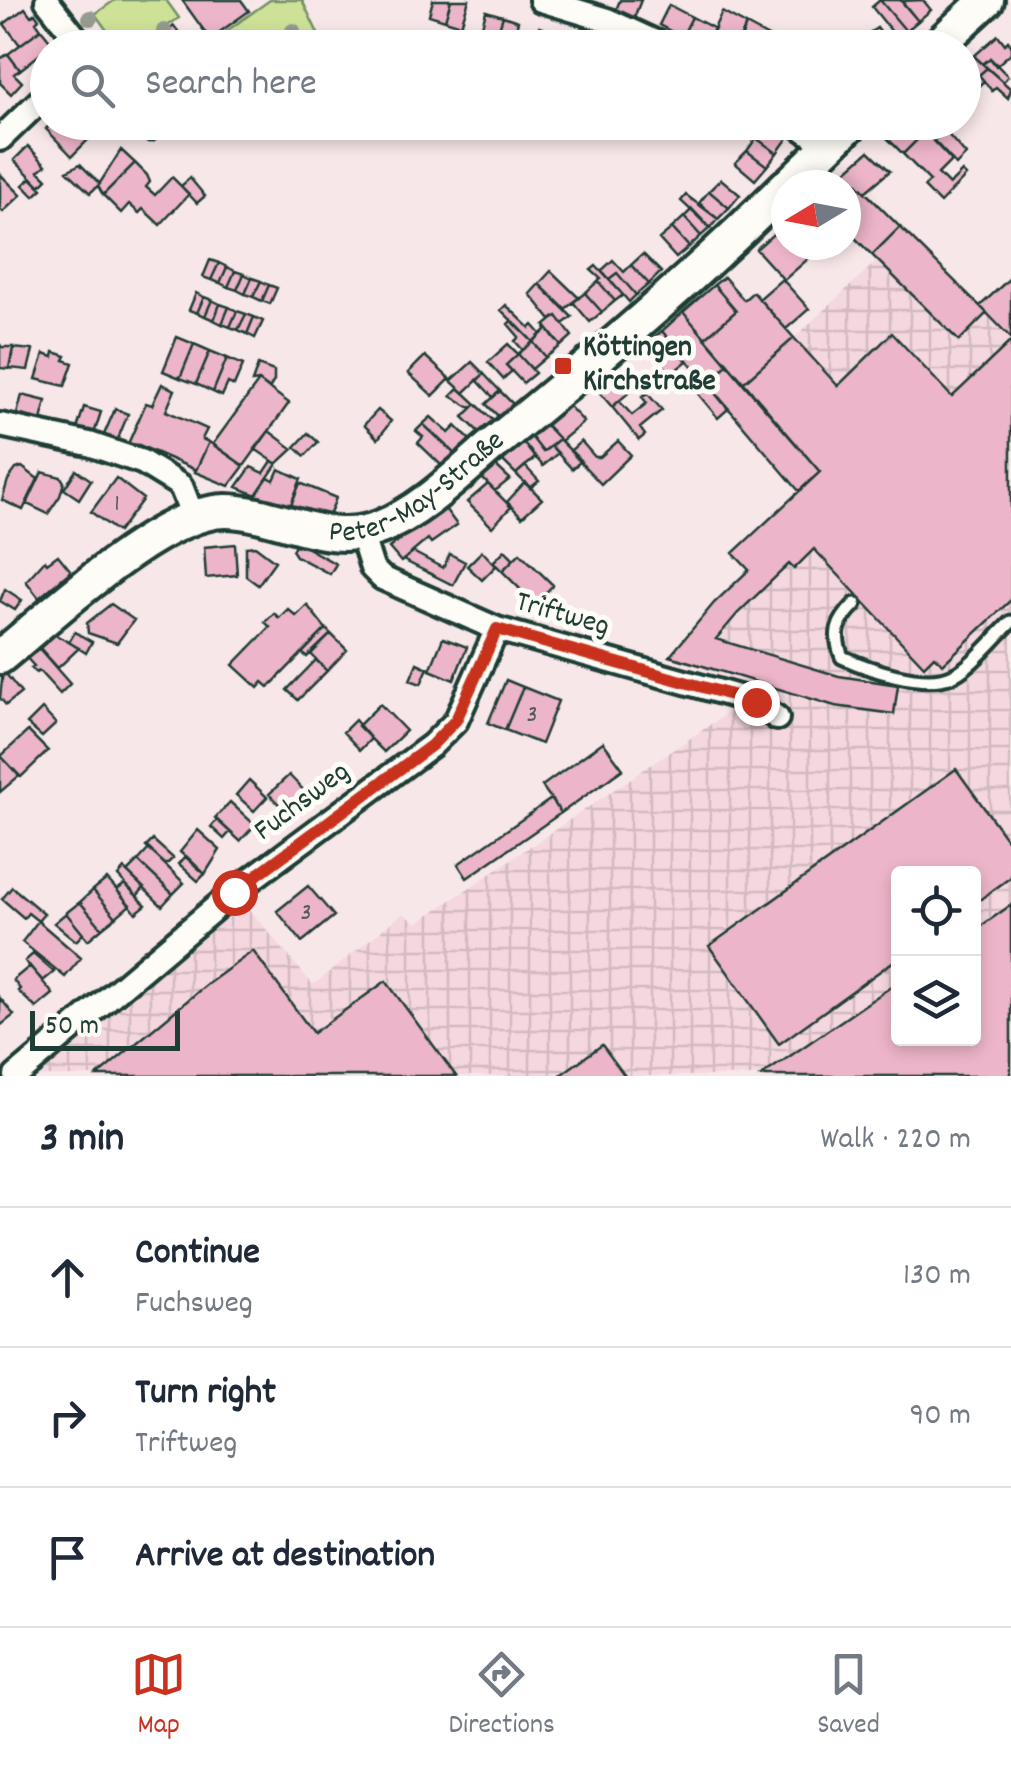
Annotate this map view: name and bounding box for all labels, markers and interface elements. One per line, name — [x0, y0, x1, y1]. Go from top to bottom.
search box — [30, 30, 981, 140]
icon: search — [65, 58, 120, 113]
text: Search here — [145, 58, 317, 113]
north arrow — [771, 170, 861, 260]
place label: Köttingen Kirchstraße — [583, 328, 716, 405]
marker: Köttingen Kirchstraße — [552, 355, 574, 377]
street label: Peter-May-Straße — [327, 421, 515, 556]
house number: 1 — [114, 487, 120, 523]
street label: Triftweg — [510, 582, 614, 650]
route end — [734, 680, 780, 726]
house number: 3 — [526, 698, 538, 734]
street label: Fuchsweg — [246, 753, 360, 853]
map controls — [891, 866, 981, 1046]
button: locate — [891, 866, 981, 956]
route start — [212, 870, 258, 916]
house number: 3 — [300, 896, 312, 932]
button: layers — [891, 956, 981, 1046]
scale bar — [30, 1006, 180, 1050]
text: 50 m — [45, 1008, 99, 1048]
text: 3 min — [40, 1111, 124, 1171]
text: Walk · 220 m — [820, 1118, 971, 1164]
text: Continue — [135, 1227, 260, 1282]
icon: ahead — [40, 1250, 95, 1305]
text: 130 m — [903, 1254, 971, 1300]
text: Fuchsweg — [135, 1282, 253, 1328]
text: Turn right — [135, 1367, 276, 1422]
icon: right — [40, 1390, 95, 1445]
text: 90 m — [910, 1394, 971, 1440]
text: Triftweg — [135, 1422, 237, 1468]
icon: arrive — [40, 1530, 95, 1585]
text: Arrive at destination — [135, 1530, 435, 1585]
tab: Map — [131, 1647, 186, 1747]
tab: Directions — [449, 1647, 555, 1747]
tab: Saved — [817, 1647, 880, 1747]

